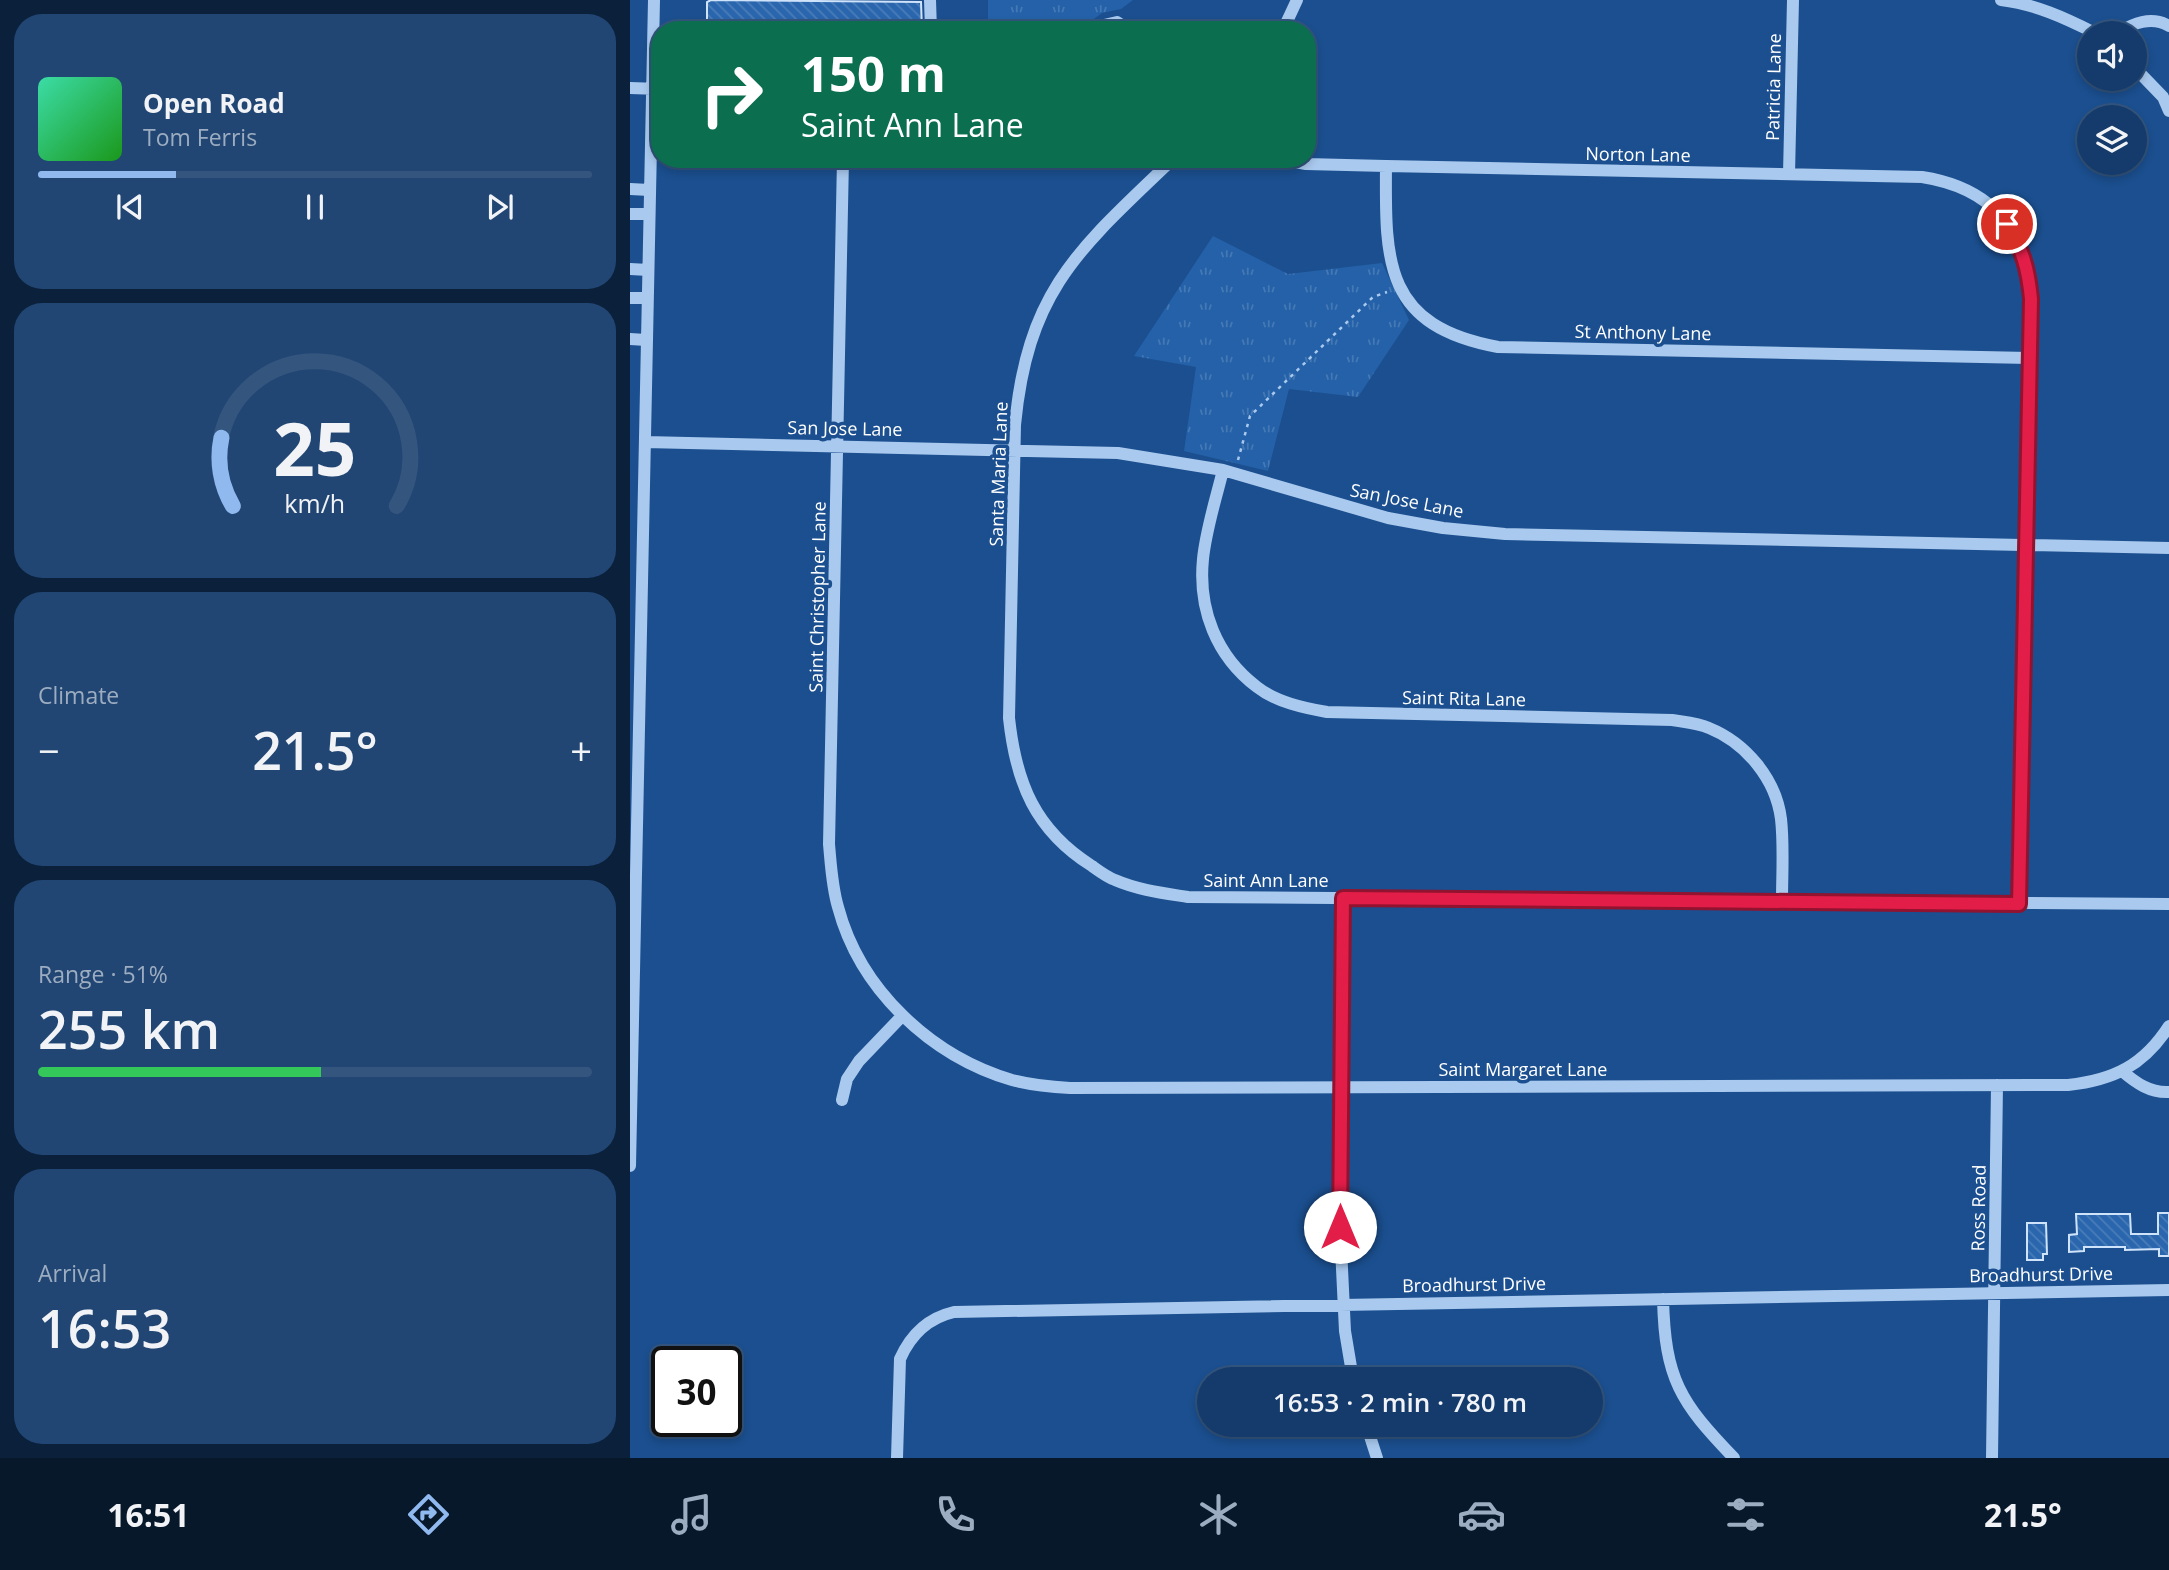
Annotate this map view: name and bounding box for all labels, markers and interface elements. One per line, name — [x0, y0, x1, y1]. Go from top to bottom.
map controls — [2077, 21, 2147, 175]
button: sound — [2077, 21, 2147, 91]
street label: Patricia Lane — [1760, 33, 1786, 141]
text: 150 m — [801, 40, 946, 106]
icon: right — [686, 49, 777, 140]
text: Open Road — [143, 85, 285, 121]
text: Saint Ann Lane — [801, 103, 1024, 146]
button: layers — [2077, 105, 2147, 175]
text: Tom Ferris — [143, 121, 257, 153]
street label: Norton Lane — [1585, 141, 1691, 167]
icon: previous — [111, 188, 149, 226]
icon: pause — [296, 188, 334, 226]
icon: next — [481, 188, 519, 226]
pin — [1977, 194, 2037, 254]
icon: arrive — [1988, 205, 2026, 243]
street label: St Anthony Lane — [1574, 319, 1712, 345]
text: 25 — [273, 399, 357, 498]
street label: Santa Maria Lane — [983, 401, 1013, 547]
street label: San Jose Lane — [787, 415, 903, 441]
street label: San Jose Lane — [1348, 477, 1466, 523]
text: km/h — [285, 486, 345, 520]
street label: Saint Christopher Lane — [803, 501, 831, 693]
text: Climate — [38, 679, 119, 711]
street label: Saint Rita Lane — [1402, 685, 1526, 711]
text: 21.5° — [252, 714, 378, 785]
text: − — [38, 724, 60, 776]
text: + — [570, 724, 592, 776]
street label: Saint Ann Lane — [1203, 868, 1329, 892]
text: Range · 51% — [38, 958, 168, 990]
text: 255 km — [38, 993, 220, 1064]
street label: Saint Margaret Lane — [1439, 1057, 1607, 1081]
street label: Ross Road — [1965, 1164, 1991, 1252]
position arrow — [1303, 1190, 1377, 1264]
text: Arrival — [38, 1257, 107, 1289]
street label: Broadhurst Drive — [1969, 1261, 2113, 1287]
street label: Broadhurst Drive — [1402, 1271, 1546, 1297]
text: 16:53 — [38, 1292, 171, 1363]
speed limit sign: 30 — [651, 1346, 742, 1437]
text: 16:53 · 2 min · 780 m — [1273, 1384, 1527, 1420]
icon: directions — [404, 1490, 453, 1539]
icon: music — [667, 1490, 716, 1539]
icon: phone — [931, 1490, 980, 1539]
icon: climate — [1194, 1490, 1243, 1539]
icon: car — [1457, 1490, 1506, 1539]
icon: filters — [1721, 1490, 1770, 1539]
text: 16:51 — [107, 1493, 189, 1536]
text: 21.5° — [1984, 1493, 2062, 1536]

